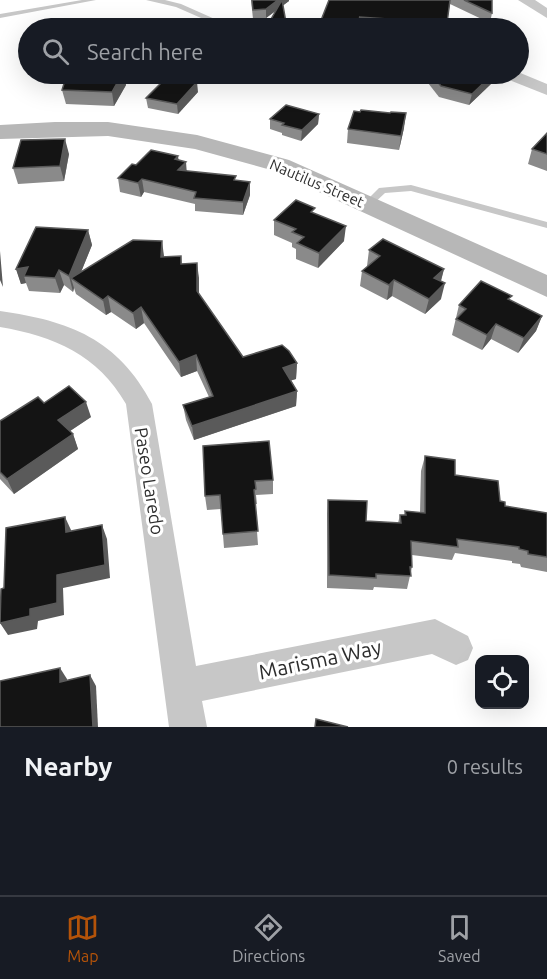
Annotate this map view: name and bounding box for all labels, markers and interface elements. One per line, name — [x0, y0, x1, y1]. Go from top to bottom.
search box — [18, 18, 529, 84]
icon: search — [39, 35, 72, 68]
text: Search here — [87, 39, 203, 64]
street label: Nautilus Street — [267, 155, 367, 211]
street label: Paseo Laredo — [132, 426, 168, 536]
street label: Marisma Way — [256, 634, 384, 684]
map controls — [475, 655, 529, 709]
button: locate — [475, 655, 529, 709]
text: Nearby — [24, 752, 112, 781]
text: 0 results — [447, 755, 523, 778]
tab: Map — [66, 911, 99, 965]
tab: Directions — [232, 911, 305, 965]
tab: Saved — [438, 911, 481, 965]

